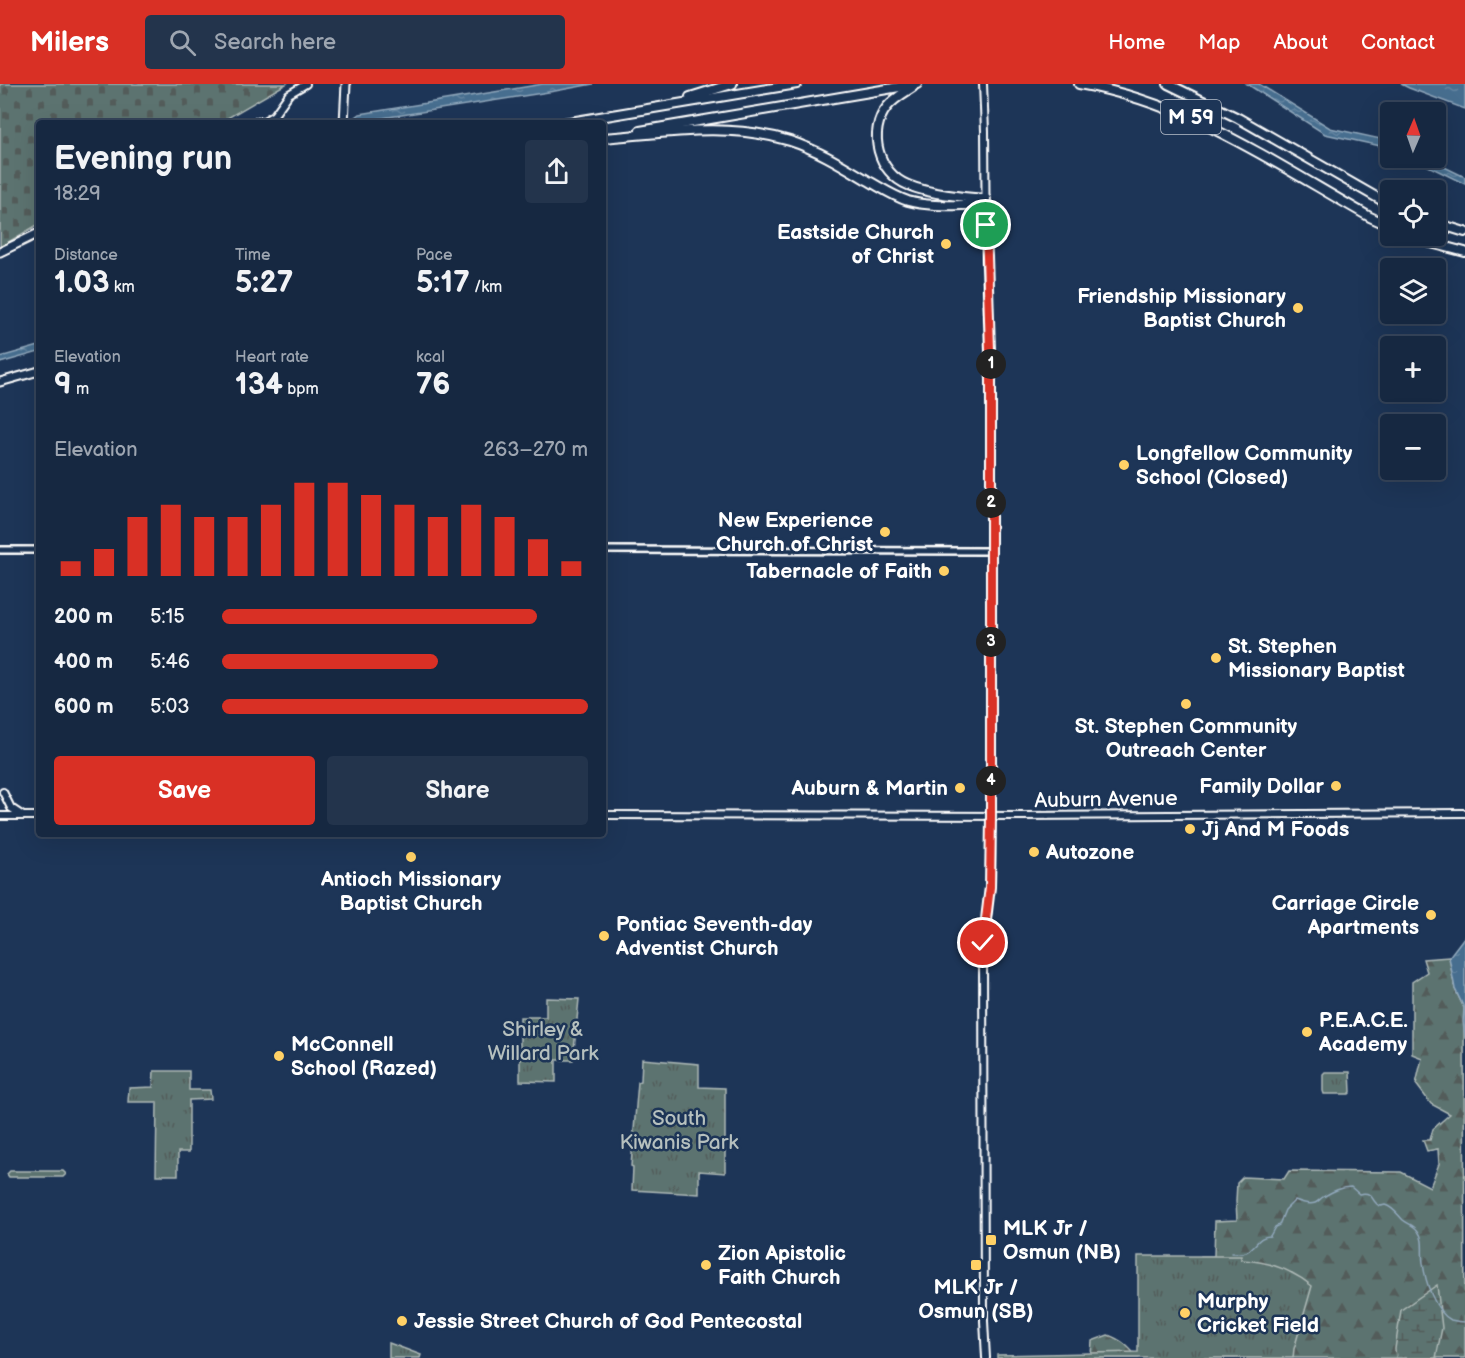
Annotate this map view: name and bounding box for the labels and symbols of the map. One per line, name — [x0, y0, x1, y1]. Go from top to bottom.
road number: M 59 — [1161, 100, 1221, 134]
north arrow — [1380, 102, 1446, 168]
pin — [960, 199, 1011, 250]
place label: Eastside Church of Christ — [777, 220, 934, 269]
marker: Eastside Church of Christ — [939, 237, 953, 251]
place label: Friendship Missionary Baptist Church — [1077, 284, 1286, 333]
marker: Friendship Missionary Baptist Church — [1291, 301, 1305, 315]
pin: 1 — [976, 349, 1006, 379]
place label: Longfellow Community School (Closed) — [1136, 441, 1353, 490]
marker: Longfellow Community School (Closed) — [1117, 458, 1131, 472]
pin: 2 — [976, 488, 1006, 518]
place label: New Experience Church of Christ — [716, 508, 873, 557]
marker: New Experience Church of Christ — [878, 525, 892, 539]
place label: Tabernacle of Faith — [746, 559, 932, 584]
marker: Tabernacle of Faith — [937, 564, 951, 578]
pin: 3 — [976, 627, 1006, 657]
place label: St. Stephen Missionary Baptist — [1228, 634, 1405, 683]
marker: St. Stephen Missionary Baptist — [1209, 651, 1223, 665]
marker: St. Stephen Community Outreach Center — [1179, 697, 1193, 711]
place label: St. Stephen Community Outreach Center — [1075, 714, 1298, 763]
pin: 4 — [976, 766, 1006, 796]
place label: Family Dollar — [1199, 774, 1325, 799]
place label: Auburn & Martin — [790, 776, 948, 801]
marker: Family Dollar — [1329, 779, 1343, 793]
marker: Auburn & Martin — [953, 781, 967, 795]
street label: Auburn Avenue — [1034, 786, 1178, 813]
place label: Jj And M Foods — [1202, 817, 1349, 842]
marker: Jj And M Foods — [1183, 822, 1197, 836]
place label: Autozone — [1045, 840, 1134, 865]
marker: Autozone — [1027, 845, 1041, 859]
marker: Antioch Missionary Baptist Church — [404, 850, 418, 864]
place label: Antioch Missionary Baptist Church — [320, 867, 501, 916]
place label: Carriage Circle Apartments — [1272, 891, 1419, 940]
marker: Carriage Circle Apartments — [1424, 908, 1438, 922]
place label: Pontiac Seventh-day Adventist Church — [615, 912, 813, 961]
pin — [957, 917, 1008, 968]
marker: Pontiac Seventh-day Adventist Church — [597, 929, 611, 943]
place label: P.E.A.C.E. Academy — [1318, 1008, 1408, 1057]
park label: Shirley & Willard Park — [487, 1017, 599, 1066]
marker: P.E.A.C.E. Academy — [1300, 1025, 1314, 1039]
place label: McConnell School (Razed) — [291, 1032, 437, 1081]
marker: McConnell School (Razed) — [272, 1049, 286, 1063]
park label: South Kiwanis Park — [619, 1106, 739, 1155]
place label: MLK Jr / Osmun (NB) — [1003, 1216, 1121, 1265]
marker: MLK Jr / Osmun (NB) — [984, 1233, 998, 1247]
place label: Zion Apistolic Faith Church — [718, 1241, 846, 1290]
marker: Zion Apistolic Faith Church — [699, 1258, 713, 1272]
marker: MLK Jr / Osmun (SB) — [969, 1258, 983, 1272]
place label: MLK Jr / Osmun (SB) — [918, 1275, 1034, 1324]
place label: Murphy Cricket Field — [1197, 1289, 1319, 1338]
marker: Murphy Cricket Field — [1178, 1306, 1192, 1320]
place label: Jessie Street Church of God Pentecostal — [414, 1309, 802, 1334]
marker: Jessie Street Church of God Pentecostal — [395, 1314, 409, 1328]

